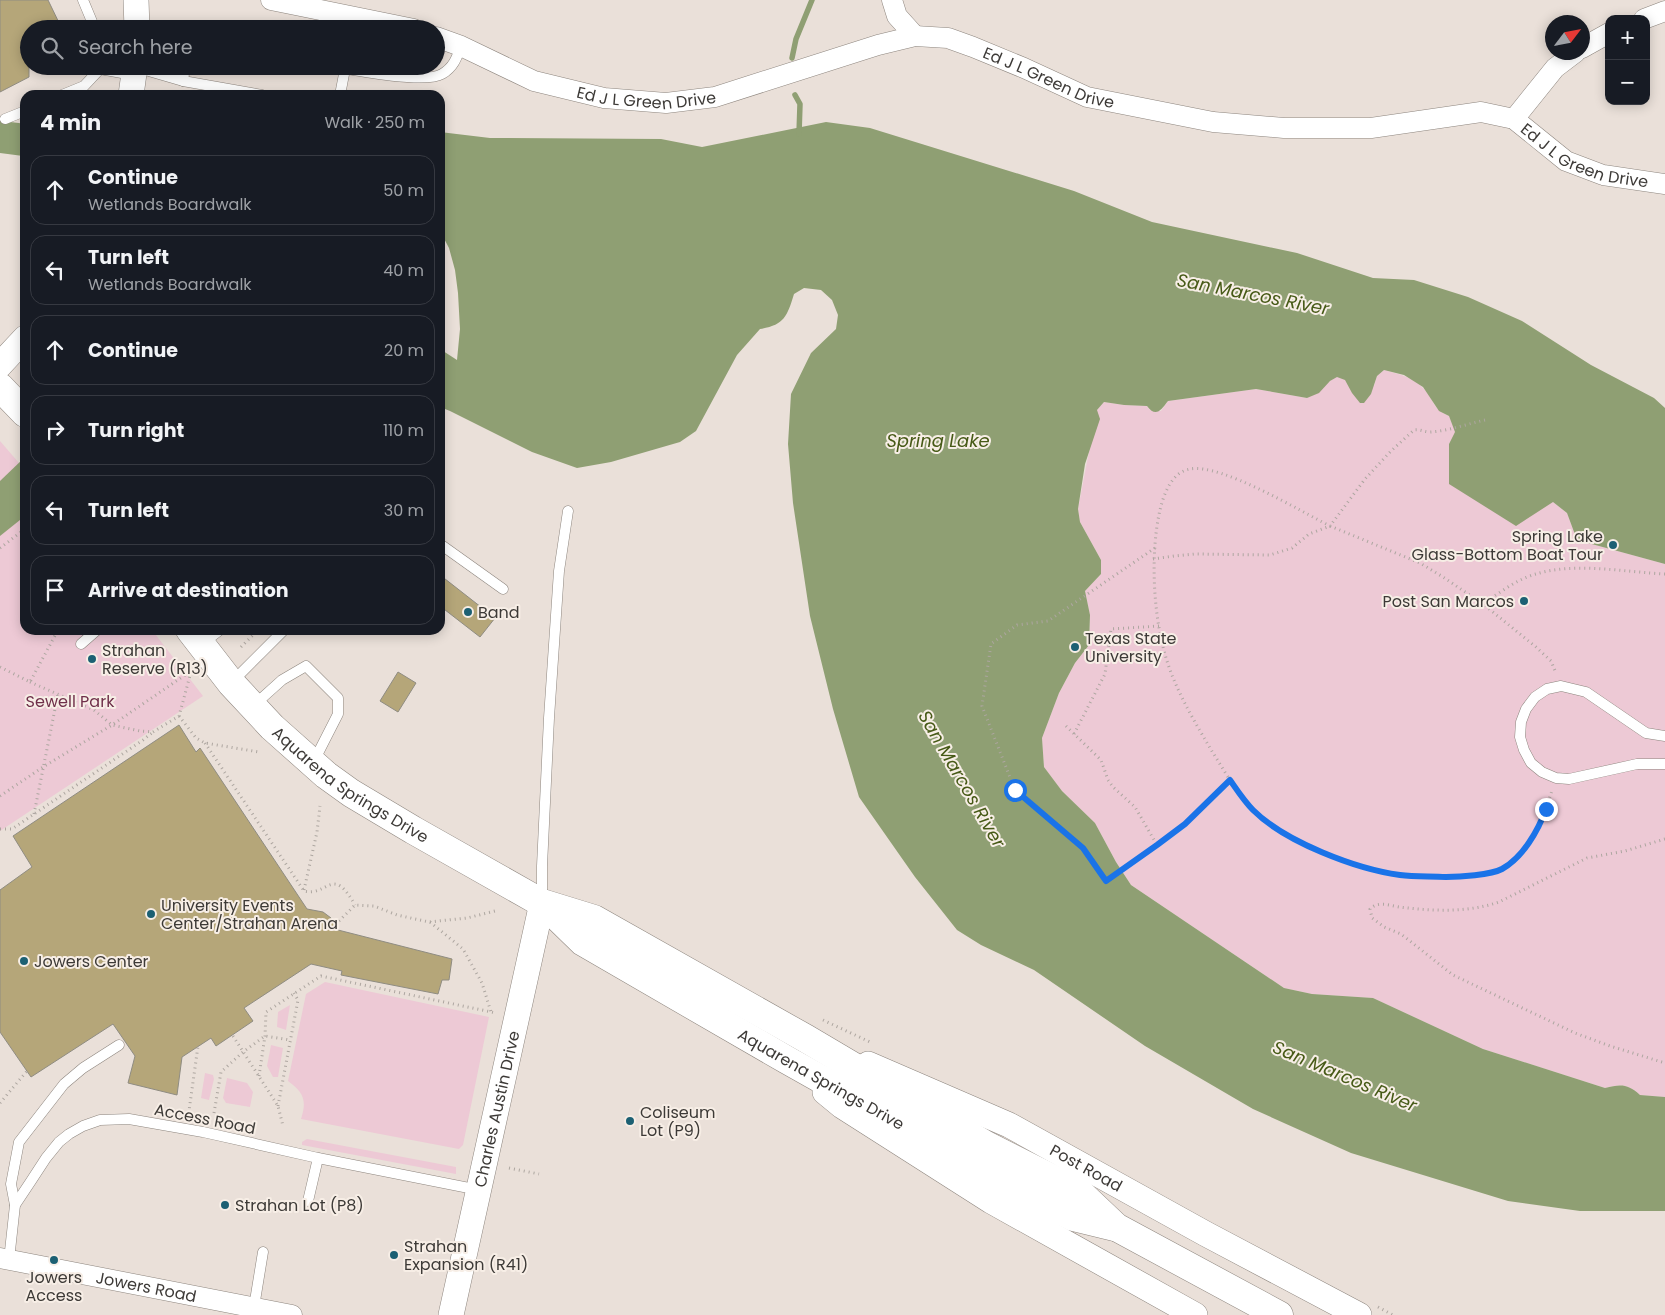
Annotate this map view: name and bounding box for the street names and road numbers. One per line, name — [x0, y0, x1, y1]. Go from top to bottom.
street label: Ed J L Green Drive — [980, 41, 1116, 114]
street label: Ed J L Green Drive — [574, 80, 717, 115]
street label: Ed J L Green Drive — [1516, 117, 1650, 193]
street label: Aquarena Springs Drive — [267, 721, 433, 848]
street label: Aquarena Springs Drive — [734, 1023, 909, 1135]
street label: Charles Austin Drive — [468, 1028, 525, 1189]
street label: Access Road — [152, 1098, 258, 1140]
street label: Post Road — [1046, 1138, 1127, 1197]
street label: Jowers Road — [94, 1265, 199, 1308]

